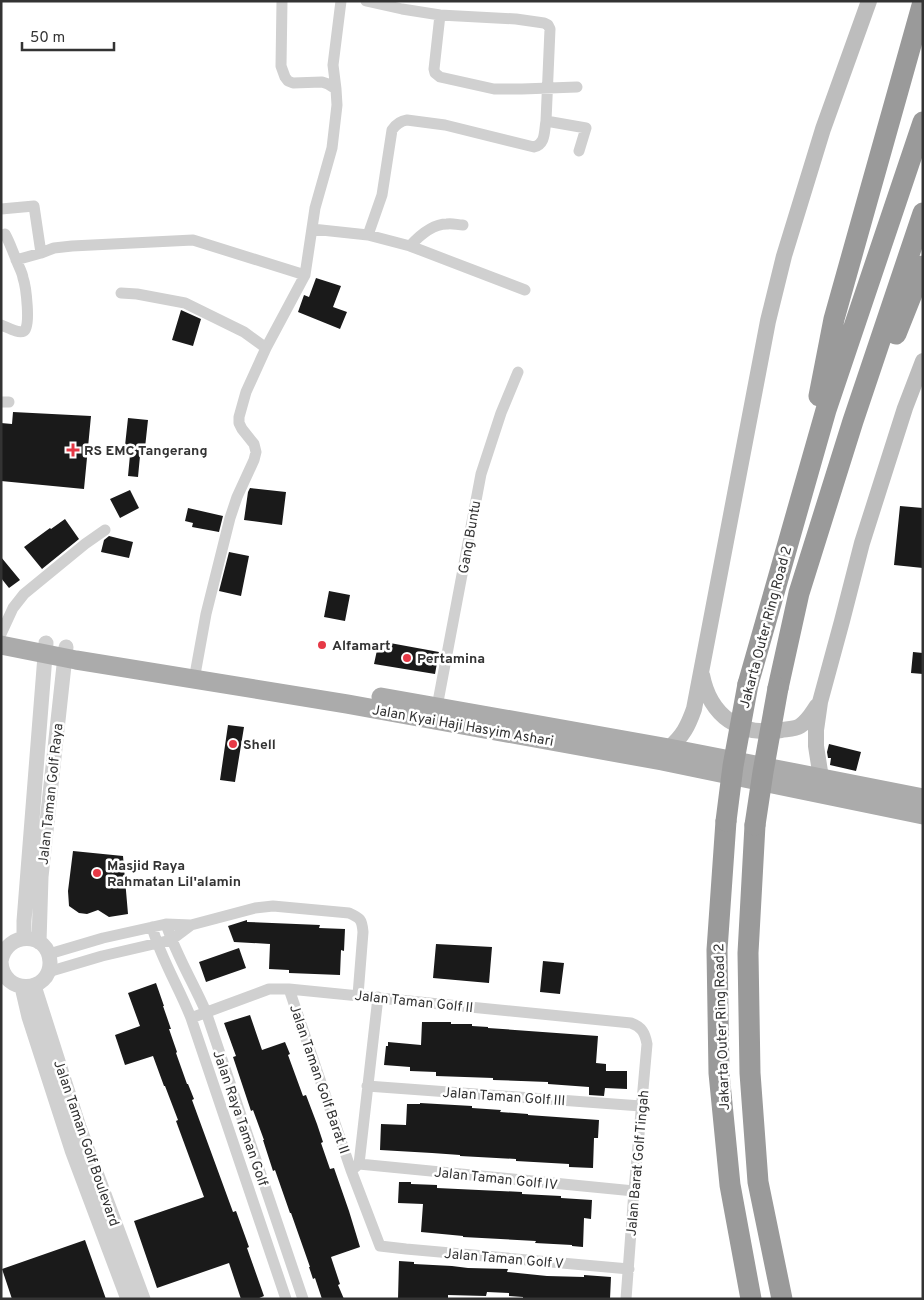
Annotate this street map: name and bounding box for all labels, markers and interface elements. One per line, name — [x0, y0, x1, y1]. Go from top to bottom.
scale bar — [22, 20, 115, 52]
text: 50 m — [30, 29, 65, 48]
marker: RS EMC Tangerang — [66, 443, 80, 457]
place label: RS EMC Tangerang — [84, 443, 208, 460]
street label: Gang Buntu — [456, 499, 485, 575]
street label: Jakarta Outer Ring Road 2 — [737, 544, 796, 710]
place label: Alfamart — [332, 638, 391, 655]
marker: Alfamart — [316, 639, 328, 651]
place label: Pertamina — [417, 651, 485, 668]
marker: Pertamina — [401, 652, 413, 664]
street label: Jalan Kyai Haji Hasyim Ashari — [371, 702, 555, 751]
street label: Jalan Taman Golf Raya — [36, 722, 67, 866]
place label: Shell — [243, 737, 276, 754]
marker: Shell — [227, 738, 239, 750]
place label: Masjid Raya Rahmatan Lil'alamin — [107, 858, 241, 891]
marker: Masjid Raya Rahmatan Lil'alamin — [91, 867, 103, 879]
street label: Jakarta Outer Ring Road 2 — [711, 943, 734, 1111]
street label: Jalan Taman Golf II — [354, 988, 474, 1017]
street label: Jalan Taman Golf Barat II — [285, 1003, 352, 1156]
street label: Jalan Raya Taman Golf — [208, 1048, 271, 1189]
street label: Jalan Taman Golf Boulevard — [49, 1058, 122, 1229]
street label: Jalan Taman Golf III — [442, 1085, 566, 1110]
street label: Jalan Barat Golf Tingah — [624, 1089, 653, 1237]
street label: Jalan Taman Golf IV — [433, 1165, 559, 1194]
street label: Jalan Taman Golf V — [443, 1246, 564, 1273]

